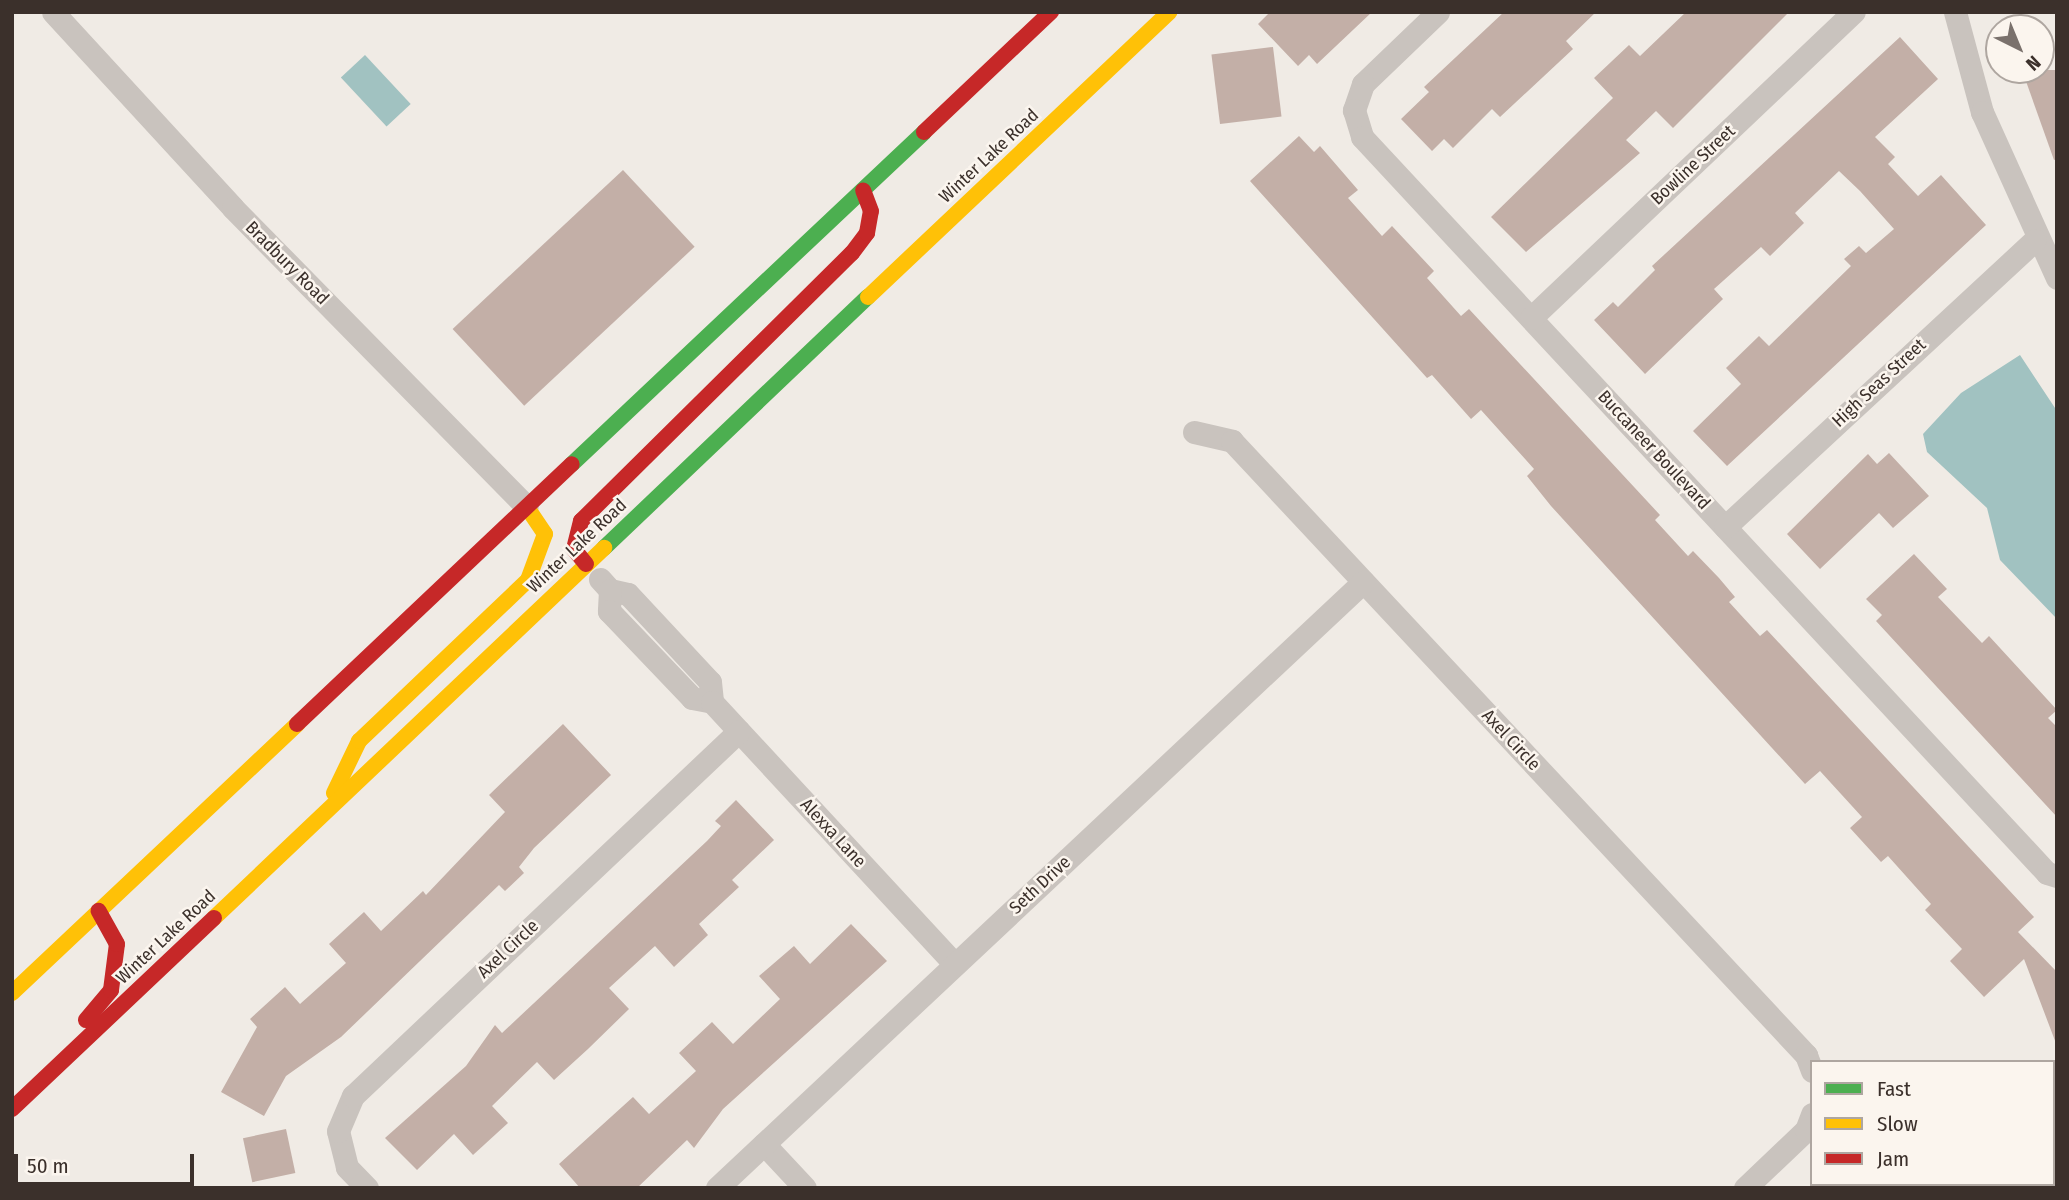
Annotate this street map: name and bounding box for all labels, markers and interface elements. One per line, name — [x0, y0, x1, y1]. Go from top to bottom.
north arrow — [1985, 14, 2055, 84]
text: N — [2021, 51, 2045, 76]
street label: Winter Lake Road — [935, 105, 1043, 207]
street label: Bowline Street — [1646, 121, 1740, 209]
street label: Bradbury Road — [241, 217, 333, 309]
street label: High Seas Street — [1828, 334, 1930, 432]
street label: Buccaneer Boulevard — [1593, 386, 1715, 514]
street label: Winter Lake Road — [523, 495, 631, 597]
street label: Axel Circle — [1477, 705, 1545, 775]
street label: Alexxa Lane — [796, 794, 870, 872]
street label: Seth Drive — [1005, 851, 1075, 919]
street label: Winter Lake Road — [112, 886, 220, 988]
street label: Axel Circle — [473, 915, 543, 983]
legend — [1810, 1060, 2055, 1186]
text: Fast — [1877, 1076, 1911, 1102]
text: Slow — [1877, 1111, 1918, 1137]
scale bar — [18, 1140, 198, 1184]
text: Jam — [1877, 1146, 1909, 1172]
text: 50 m — [27, 1153, 69, 1179]

